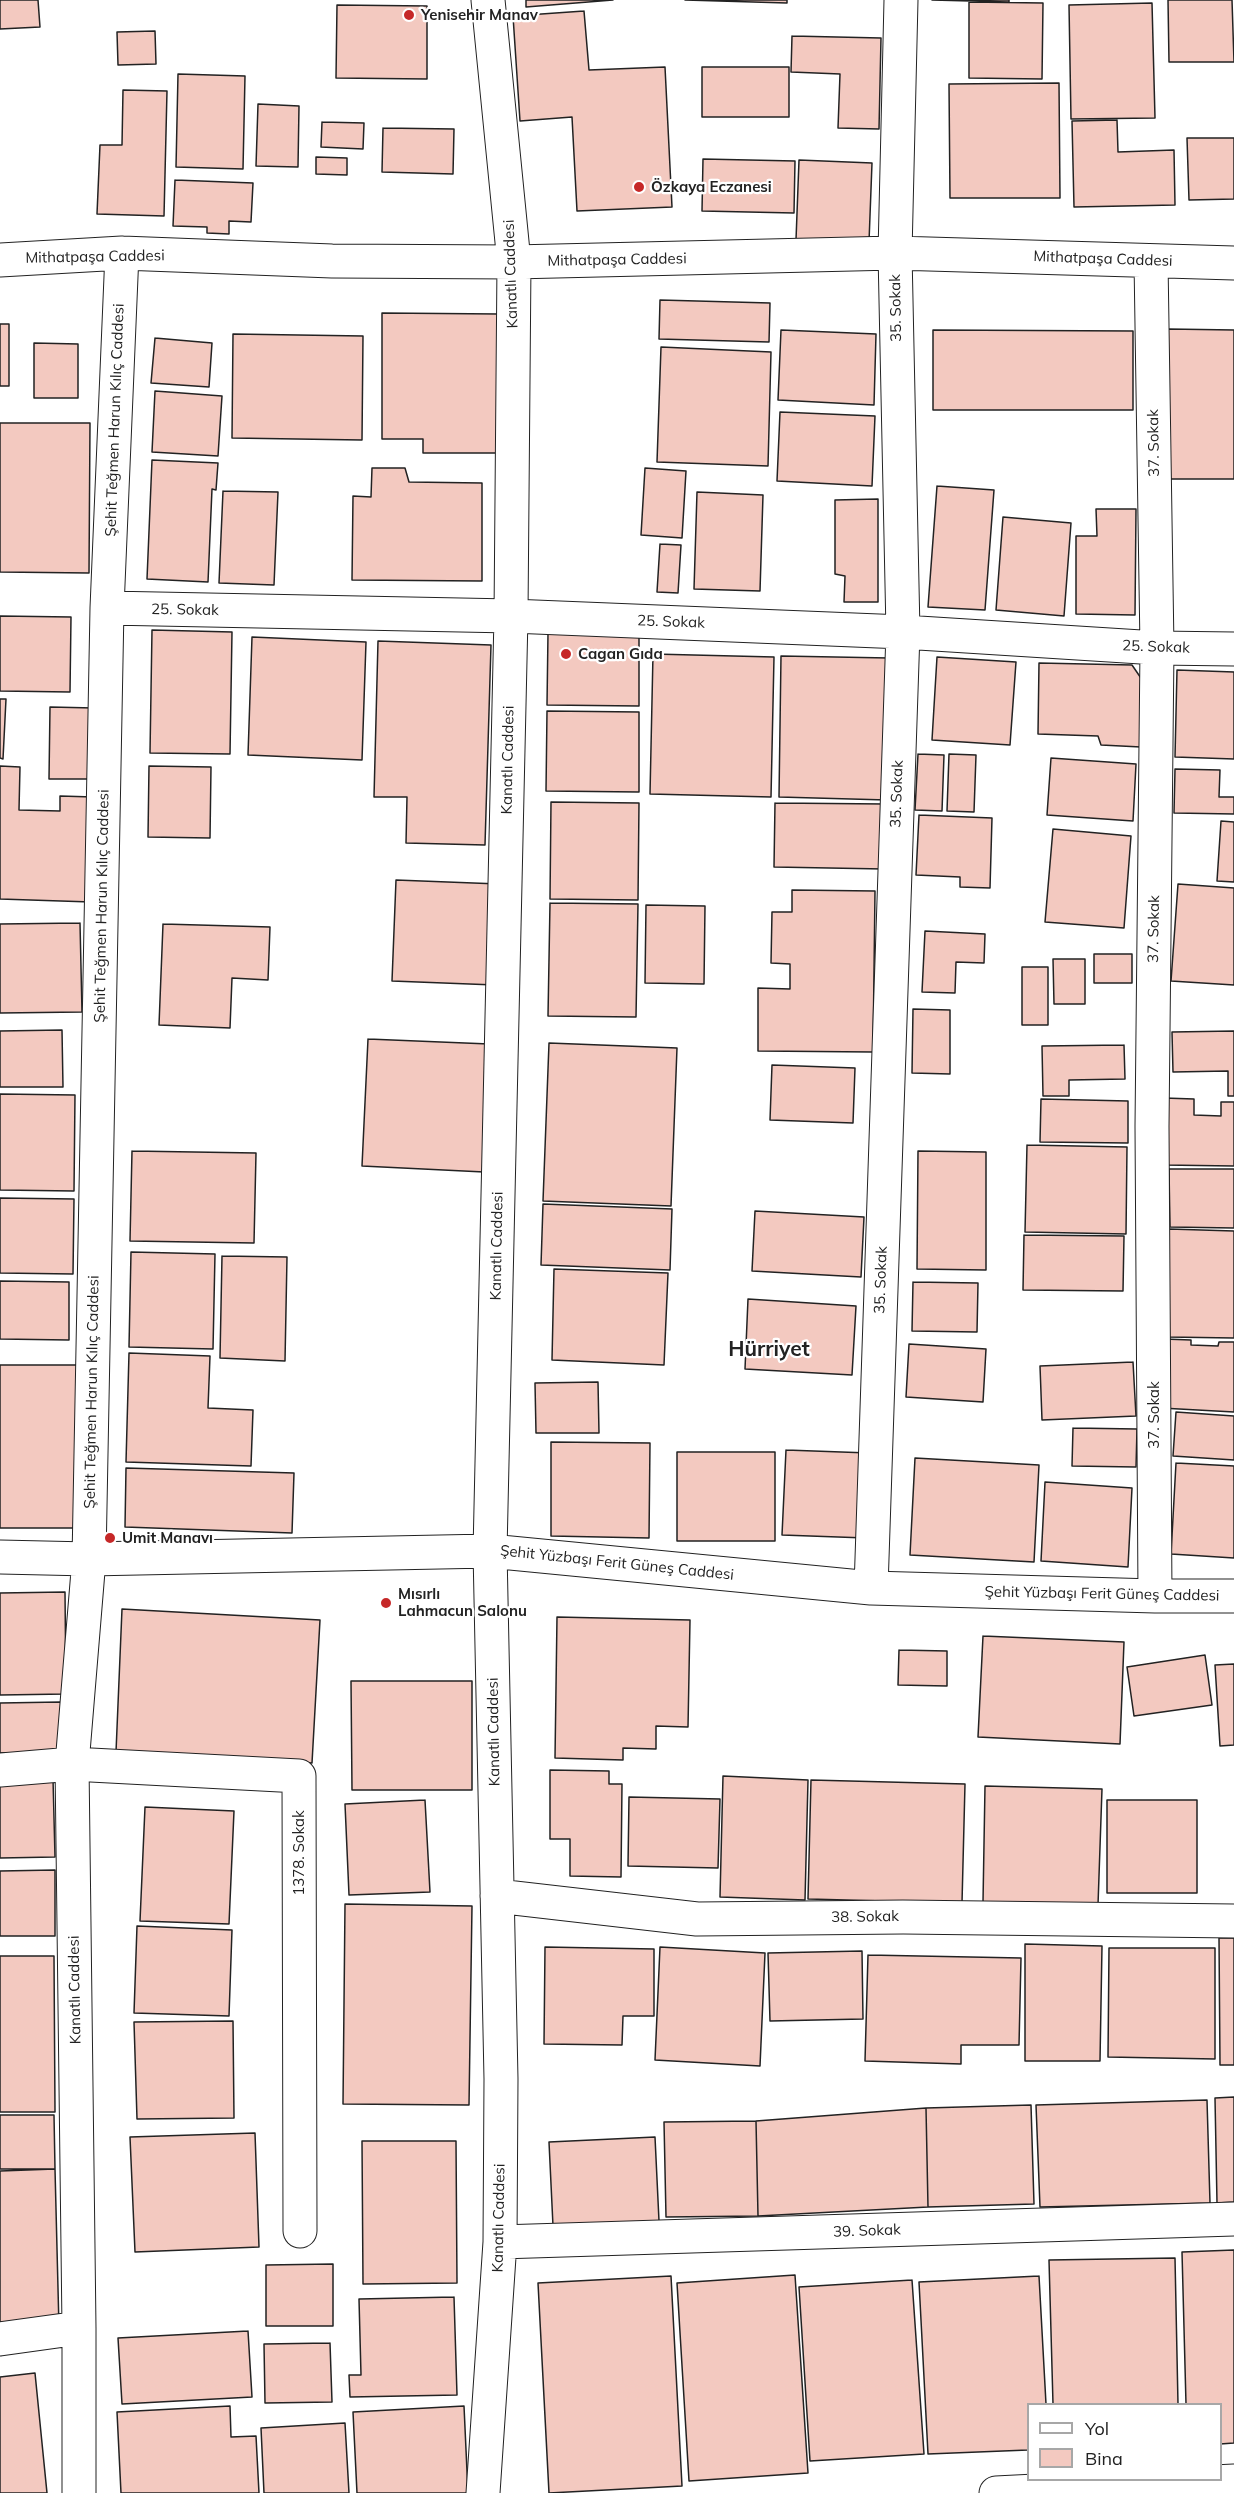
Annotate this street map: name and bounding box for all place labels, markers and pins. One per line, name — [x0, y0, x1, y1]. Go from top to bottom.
place label: Yenisehir Manav — [421, 6, 538, 24]
marker: Yenisehir Manav — [402, 8, 416, 22]
place label: Özkaya Eczanesi — [651, 178, 772, 196]
marker: Özkaya Eczanesi — [632, 180, 646, 194]
place label: Cagan Gıda — [578, 645, 663, 663]
marker: Cagan Gıda — [559, 647, 573, 661]
place label: Umit Manavı — [122, 1529, 213, 1547]
marker: Umit Manavı — [103, 1531, 117, 1545]
place label: Mısırlı Lahmacun Salonu — [398, 1585, 527, 1620]
marker: Mısırlı Lahmacun Salonu — [379, 1596, 393, 1610]

